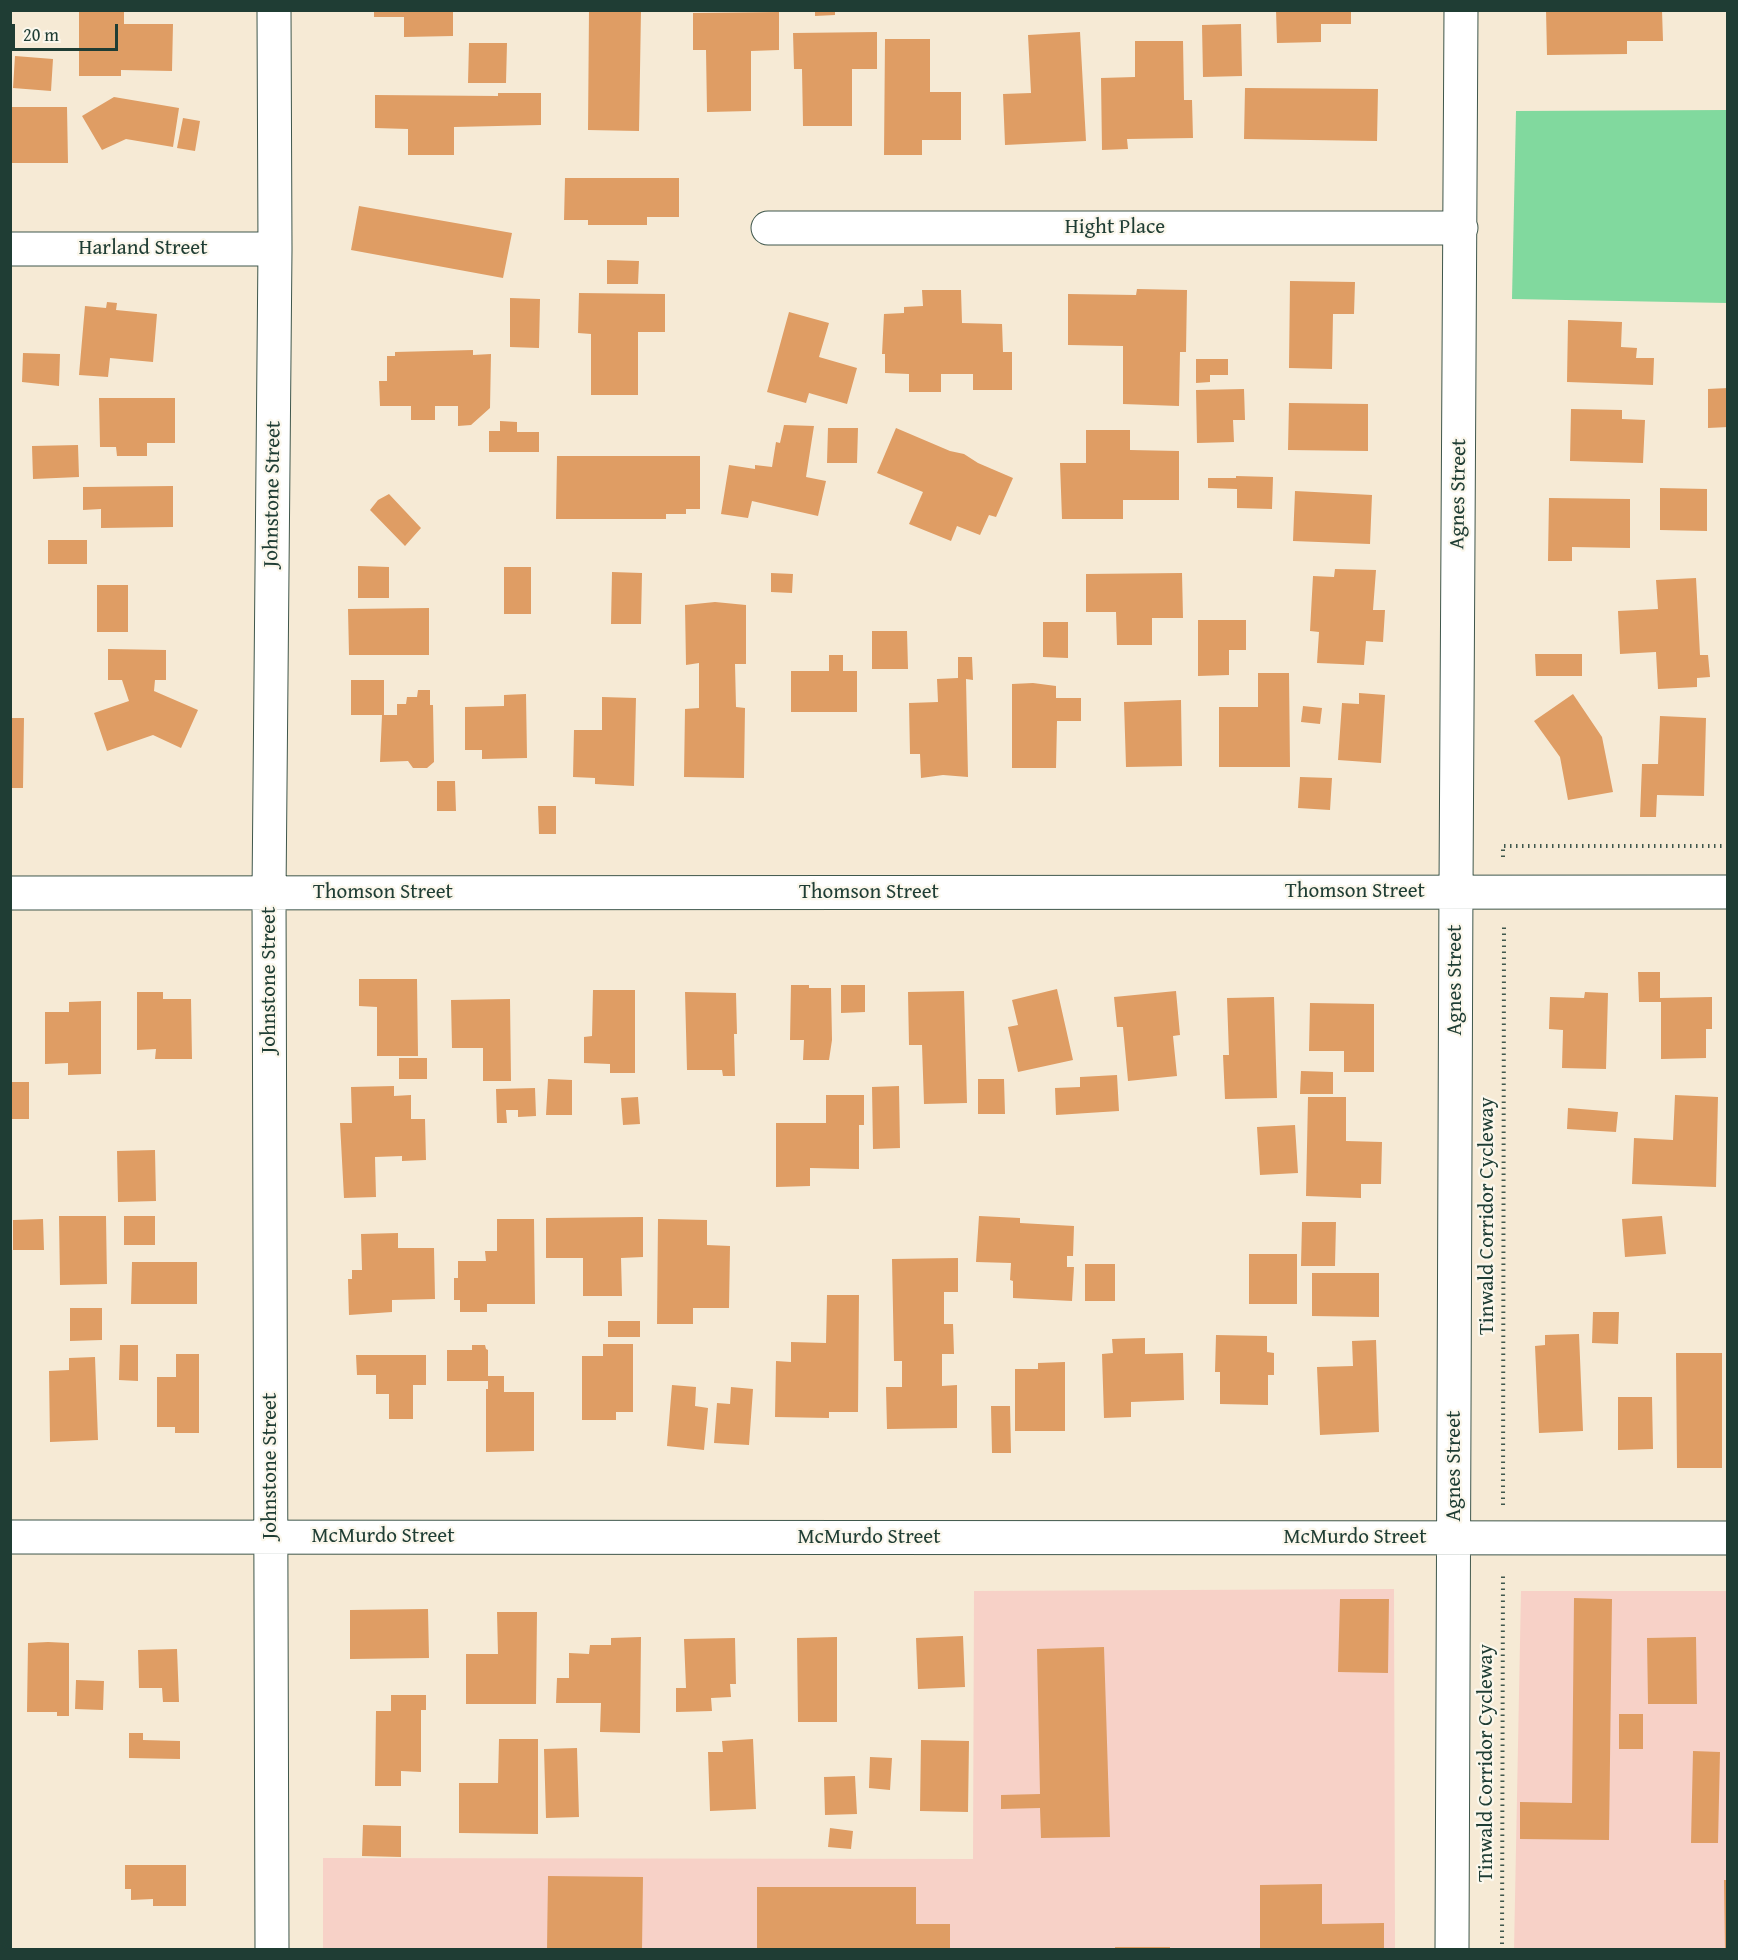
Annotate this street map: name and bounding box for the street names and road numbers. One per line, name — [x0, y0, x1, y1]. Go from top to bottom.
street label: Hight Place — [1065, 215, 1165, 241]
street label: Harland Street — [78, 236, 208, 262]
street label: Johnstone Street — [259, 420, 287, 568]
street label: Agnes Street — [1445, 438, 1473, 550]
street label: Thomson Street — [1285, 879, 1425, 905]
street label: Thomson Street — [313, 880, 453, 906]
street label: Thomson Street — [799, 880, 939, 906]
street label: Johnstone Street — [257, 907, 283, 1053]
street label: Agnes Street — [1443, 925, 1469, 1035]
street label: Tinwald Corridor Cycleway — [1475, 1097, 1501, 1335]
street label: Johnstone Street — [258, 1393, 284, 1539]
street label: Agnes Street — [1442, 1411, 1468, 1521]
street label: McMurdo Street — [311, 1524, 455, 1550]
street label: McMurdo Street — [797, 1525, 941, 1551]
street label: McMurdo Street — [1283, 1525, 1427, 1551]
street label: Tinwald Corridor Cycleway — [1474, 1644, 1500, 1882]

